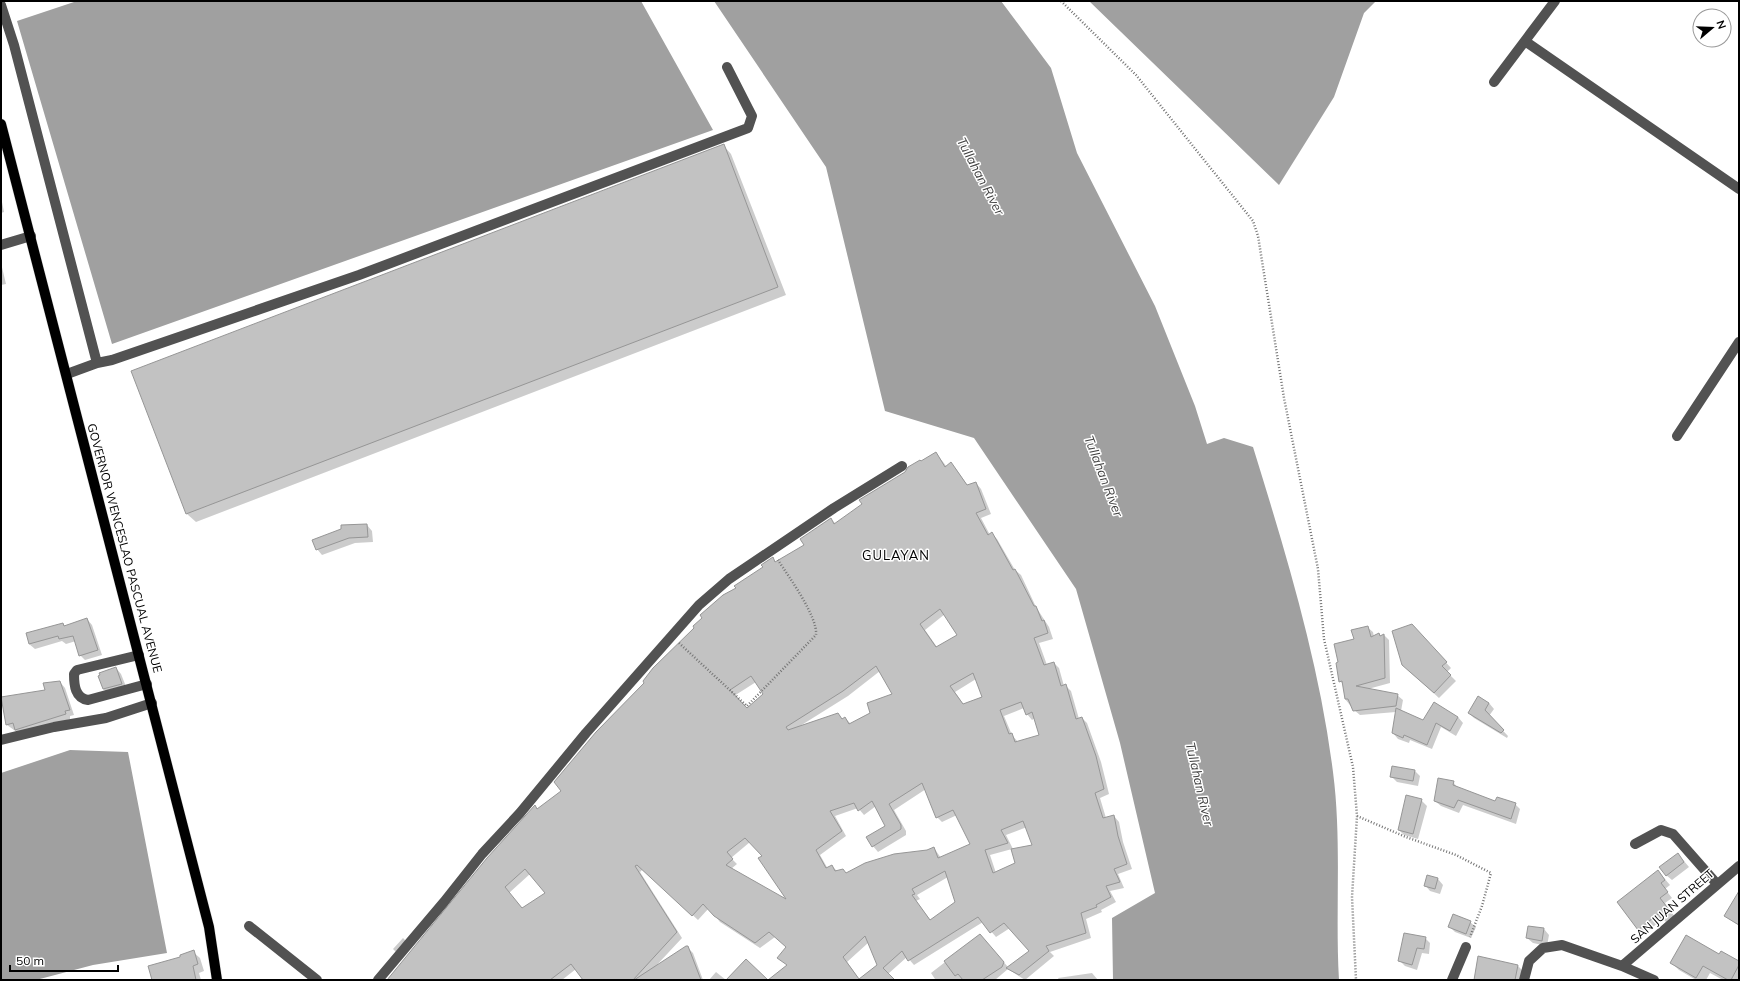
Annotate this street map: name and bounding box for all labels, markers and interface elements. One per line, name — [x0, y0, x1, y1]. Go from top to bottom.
north arrow — [1692, 8, 1732, 48]
text: N — [1713, 19, 1729, 31]
water label: Tullahan River — [954, 134, 1009, 219]
street label: GOVERNOR WENCESLAO PASCUAL AVENUE — [84, 422, 166, 674]
water label: Tullahan River — [1081, 433, 1127, 520]
district label: GULAYAN — [862, 547, 930, 563]
water label: Tullahan River — [1183, 741, 1218, 829]
street label: SAN JUAN STREET — [1627, 865, 1717, 946]
scale bar — [10, 947, 118, 973]
text: 50 m — [16, 953, 44, 968]

